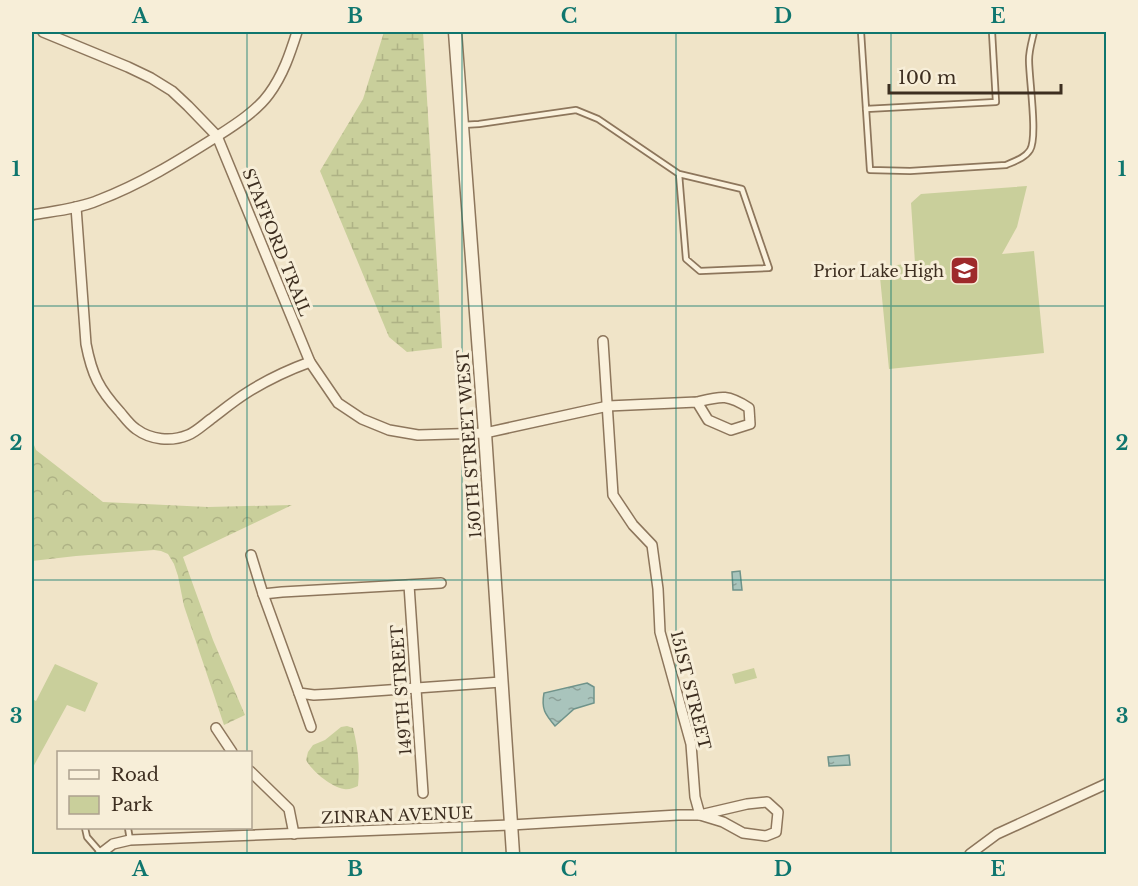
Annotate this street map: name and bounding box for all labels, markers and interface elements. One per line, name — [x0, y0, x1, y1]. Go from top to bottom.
text: A — [131, 4, 149, 28]
text: B — [347, 4, 363, 28]
text: C — [561, 4, 577, 28]
text: D — [774, 4, 792, 28]
text: E — [990, 4, 1006, 28]
scale bar — [889, 57, 1062, 95]
text: 100 m — [898, 67, 956, 89]
text: 1 — [12, 157, 21, 181]
text: 1 — [1118, 157, 1127, 181]
street label: STAFFORD TRAIL — [238, 165, 316, 319]
school or university icon: Prior Lake High — [949, 255, 981, 287]
place label: Prior Lake High — [813, 261, 944, 281]
street label: 150TH STREET WEST — [452, 349, 486, 539]
text: 2 — [9, 431, 23, 455]
text: 2 — [1115, 431, 1129, 455]
street label: 149TH STREET — [386, 624, 416, 756]
street label: 151ST STREET — [667, 628, 716, 752]
text: 3 — [10, 704, 22, 728]
text: 3 — [1116, 704, 1128, 728]
legend — [57, 751, 252, 829]
text: Road — [111, 764, 159, 786]
text: Park — [111, 794, 153, 816]
street label: ZINRAN AVENUE — [321, 802, 473, 828]
text: A — [131, 857, 149, 881]
text: B — [347, 857, 363, 881]
text: C — [561, 857, 577, 881]
text: D — [774, 857, 792, 881]
text: E — [990, 857, 1006, 881]

